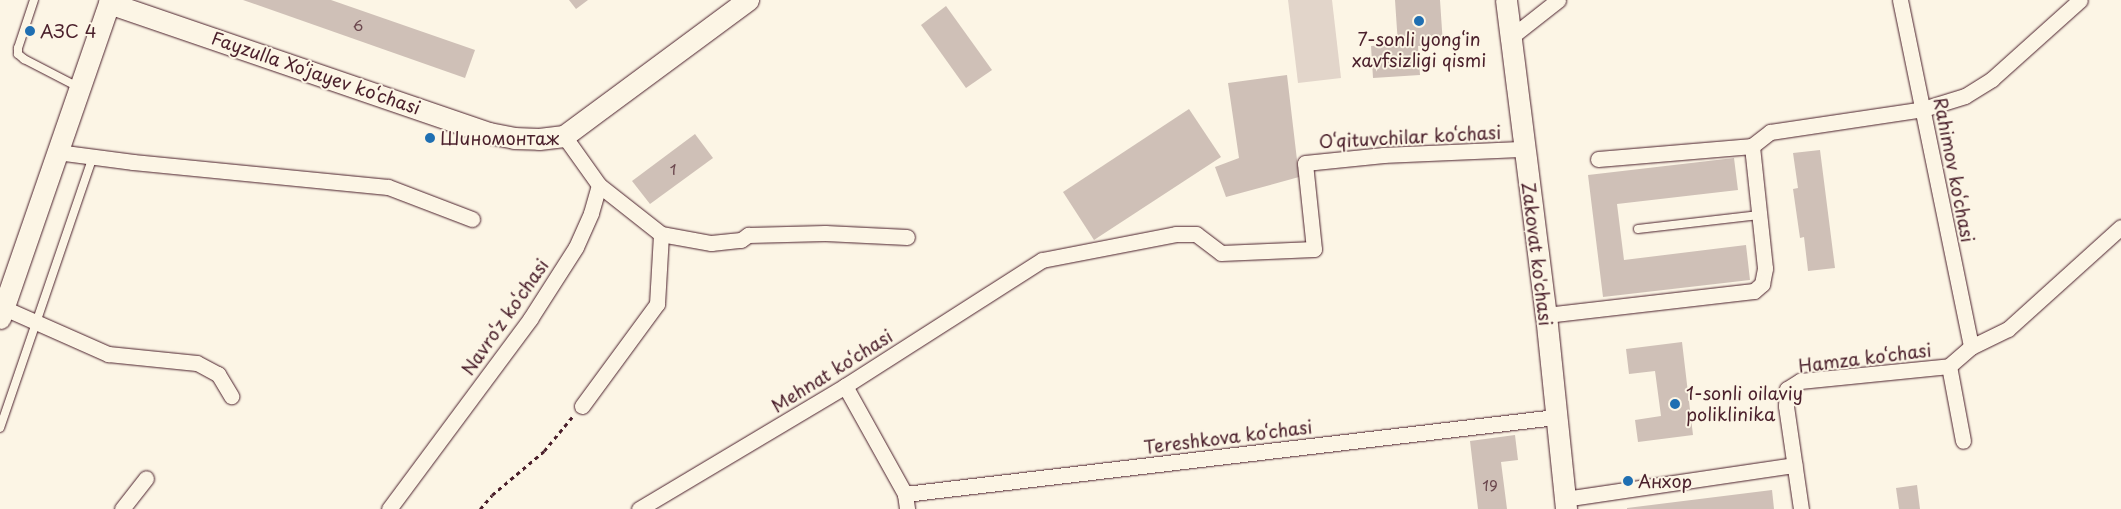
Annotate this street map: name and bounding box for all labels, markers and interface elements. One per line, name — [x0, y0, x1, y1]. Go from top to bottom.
marker: 7-sonli yong‘in xavfsizligi qismi — [1413, 15, 1425, 27]
house number: 6 — [353, 16, 363, 34]
place label: АЗС 4 — [40, 20, 97, 42]
marker: АЗС 4 — [24, 25, 36, 37]
street label: Fayzulla Xo‘jayev ko‘chasi — [208, 27, 424, 119]
place label: 7-sonli yong‘in xavfsizligi qismi — [1351, 29, 1487, 72]
street label: Rahimov ko‘chasi — [1929, 96, 1979, 244]
street label: O‘qituvchilar ko‘chasi — [1318, 121, 1502, 153]
place label: Шиномонтаж — [440, 127, 559, 149]
marker: Шиномонтаж — [424, 132, 436, 144]
house number: 1 — [670, 160, 676, 178]
street label: Zakovat ko'chasi — [1517, 181, 1557, 327]
street label: Navro‘z ko‘chasi — [457, 255, 553, 379]
street label: Mehnat ko‘chasi — [767, 325, 897, 417]
street label: Hamza ko‘chasi — [1797, 339, 1933, 377]
place label: 1-sonli oilaviy poliklinika — [1686, 383, 1803, 426]
marker: 1-sonli oilaviy poliklinika — [1668, 397, 1682, 411]
street label: Tereshkova ko‘chasi — [1143, 416, 1313, 458]
place label: Анхор — [1638, 470, 1692, 492]
marker: Анхор — [1622, 475, 1634, 487]
house number: 19 — [1482, 476, 1498, 494]

